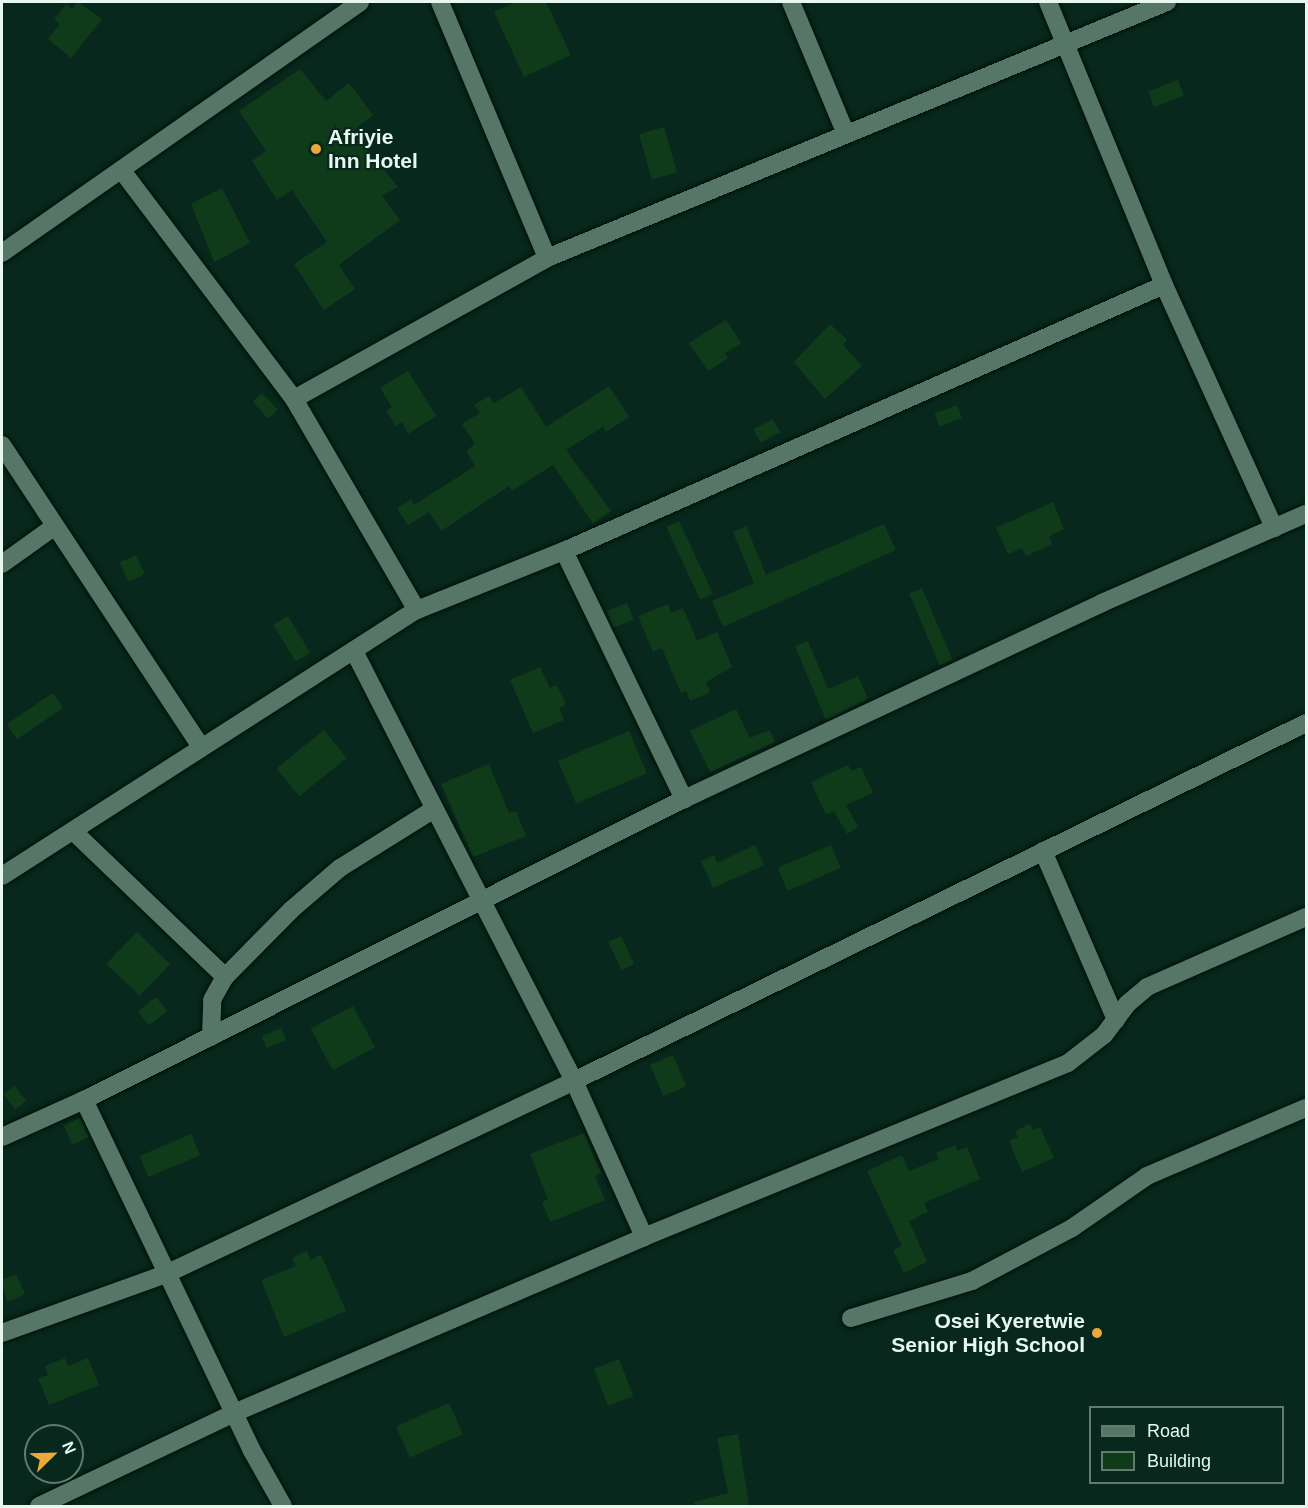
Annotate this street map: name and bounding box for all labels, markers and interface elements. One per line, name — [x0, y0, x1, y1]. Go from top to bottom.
place label: Afriyie Inn Hotel — [328, 124, 418, 174]
marker: Afriyie Inn Hotel — [309, 142, 323, 156]
place label: Osei Kyeretwie Senior High School — [891, 1308, 1085, 1358]
marker: Osei Kyeretwie Senior High School — [1090, 1326, 1104, 1340]
legend — [1089, 1406, 1284, 1484]
text: Road — [1147, 1421, 1190, 1441]
north arrow — [24, 1424, 84, 1484]
text: N — [59, 1439, 79, 1456]
text: Building — [1147, 1451, 1211, 1471]

